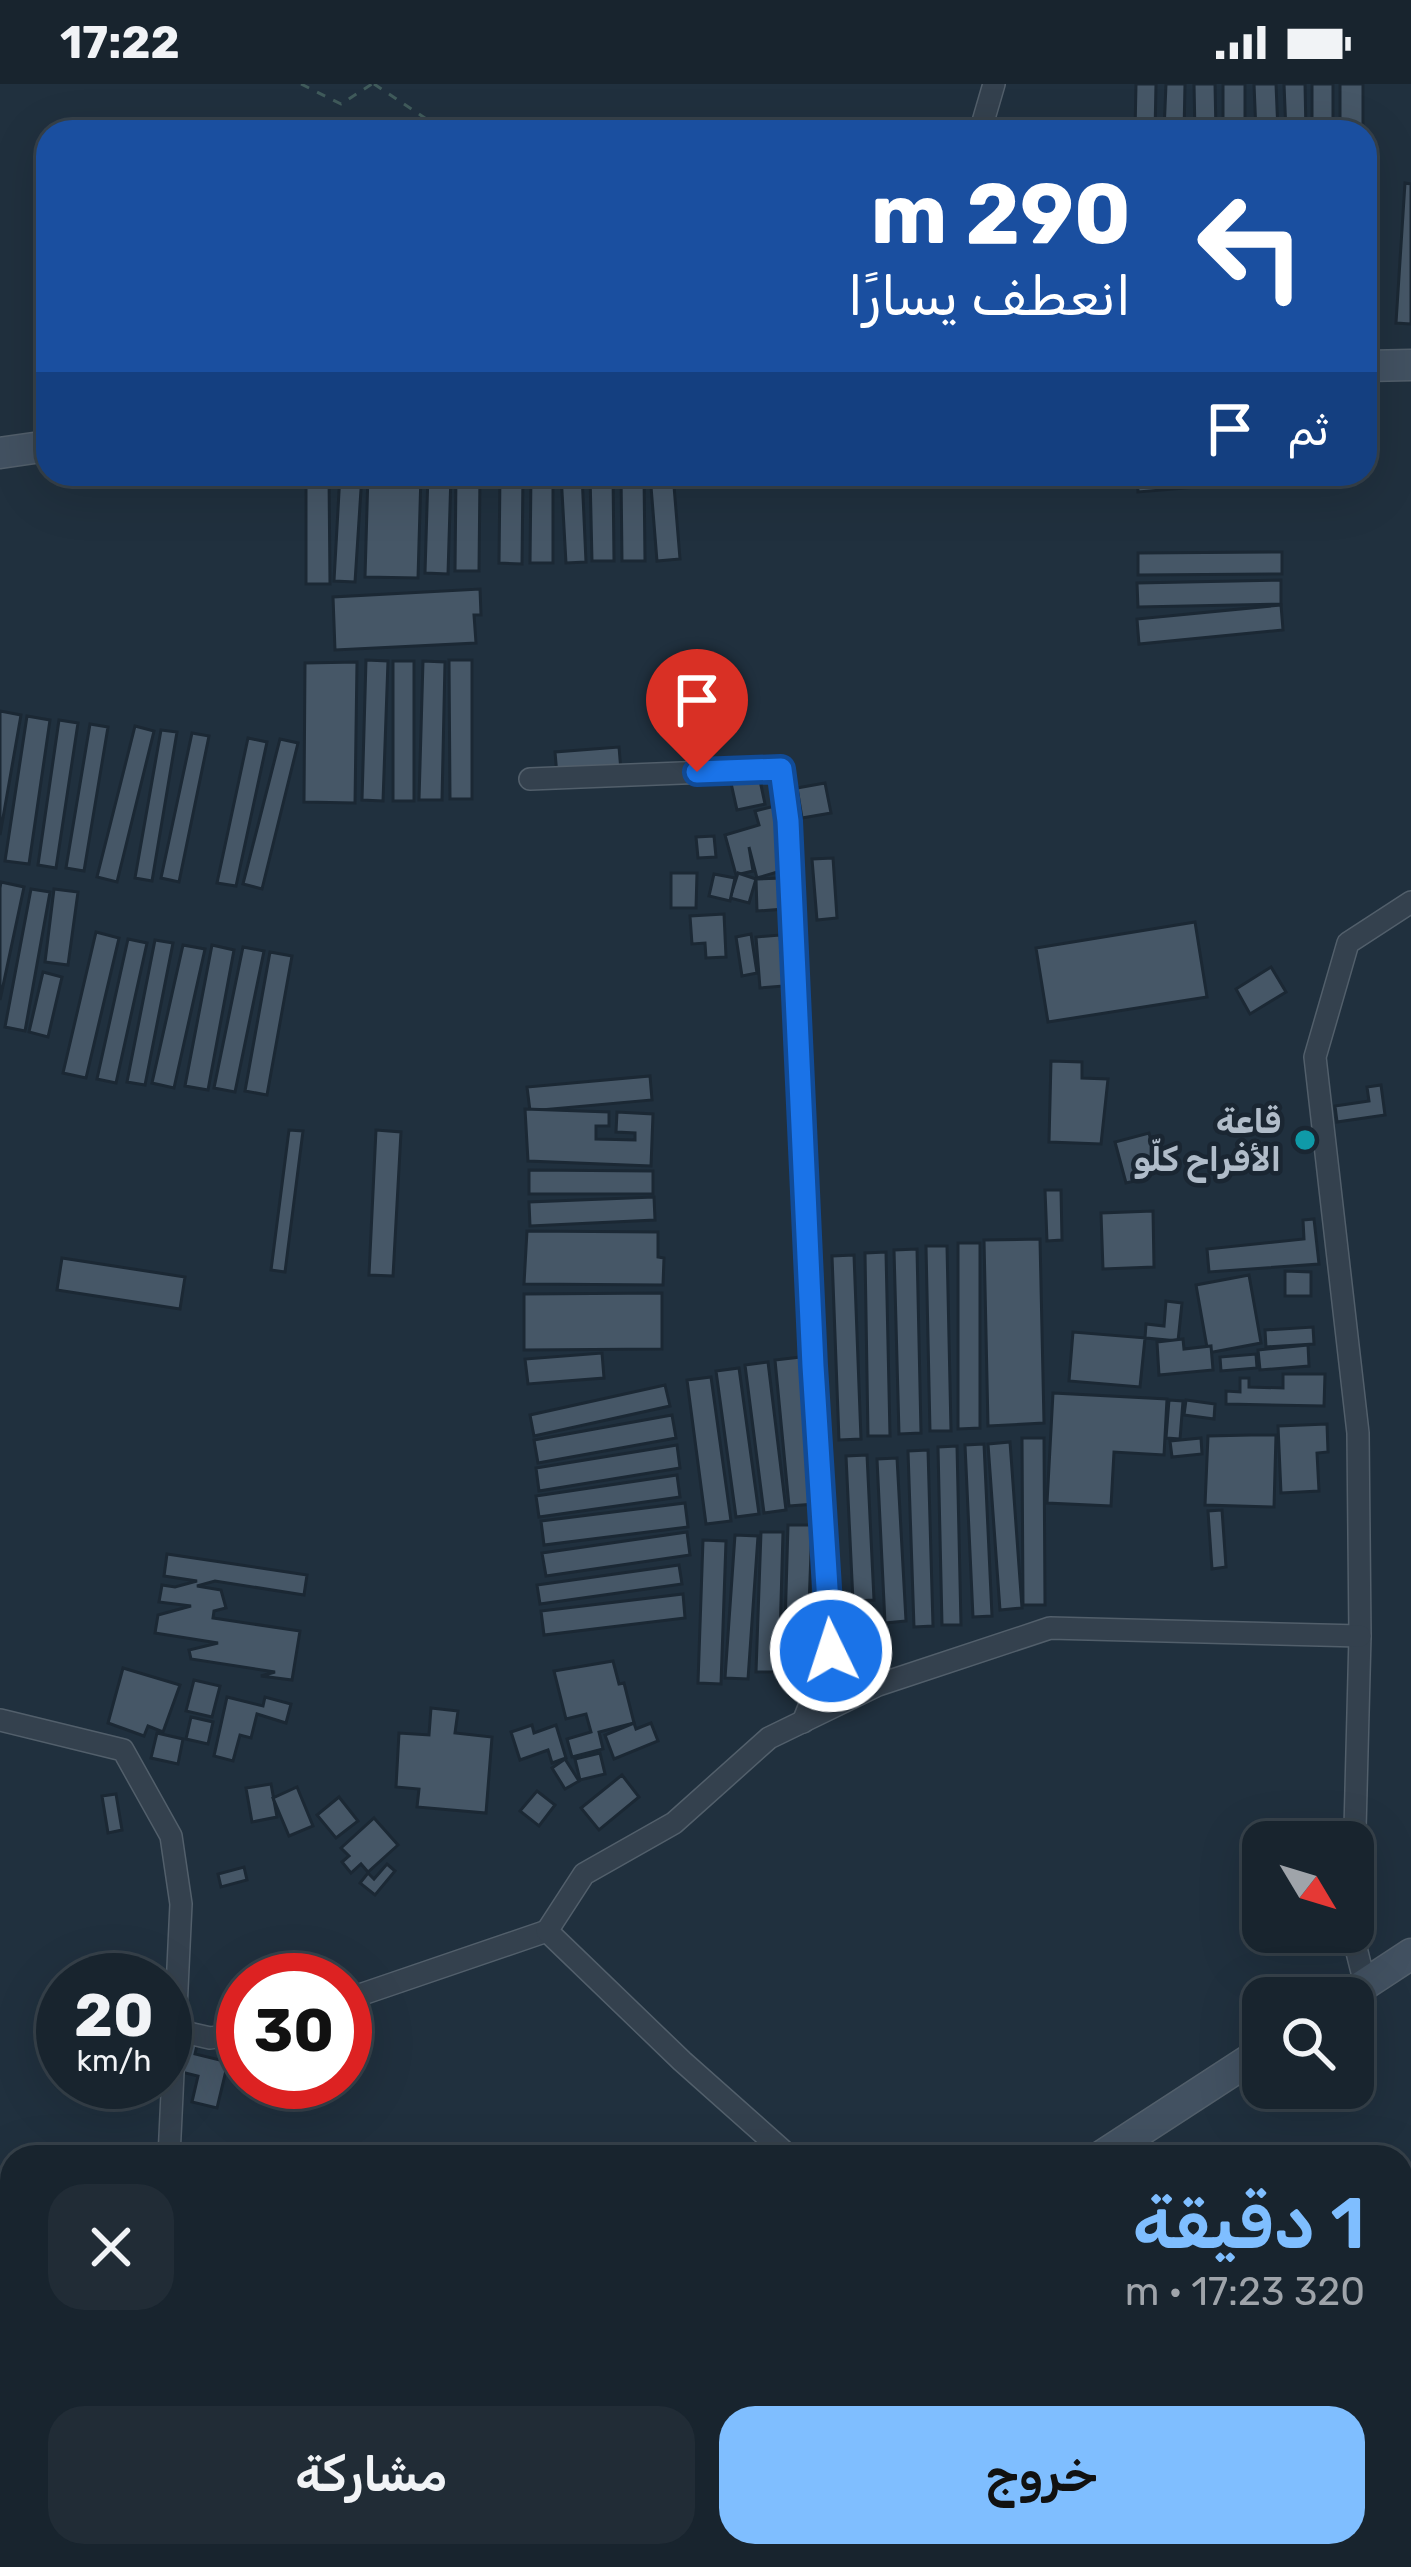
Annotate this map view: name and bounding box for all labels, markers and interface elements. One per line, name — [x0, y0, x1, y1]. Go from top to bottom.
text: 17:22 — [60, 16, 180, 69]
text: 290 m — [871, 164, 1131, 264]
icon: left — [1173, 168, 1329, 324]
text: انعطف يسارًا — [848, 265, 1131, 329]
icon: arrive — [1197, 396, 1263, 462]
text: ثم — [1287, 403, 1329, 456]
pin — [646, 649, 748, 772]
icon: arrive — [664, 667, 730, 733]
place label: قاعة الأفراح كلّو — [1133, 1102, 1281, 1183]
marker: قاعة الأفراح كلّو — [1292, 1127, 1318, 1153]
position arrow — [768, 1588, 894, 1714]
north arrow — [1242, 1821, 1374, 1953]
map controls — [1242, 1821, 1374, 2109]
speed limit sign: 30 — [216, 1953, 372, 2109]
button: search — [1242, 1977, 1374, 2109]
text: 20 — [74, 1980, 154, 2051]
text: km/h — [77, 2043, 151, 2079]
text: 1 دقيقة — [1132, 2181, 1365, 2266]
button: close — [48, 2184, 174, 2310]
text: 320 m · 17:23 — [1125, 2269, 1365, 2315]
button: مشاركة — [48, 2406, 695, 2544]
button: خروج — [719, 2406, 1365, 2544]

